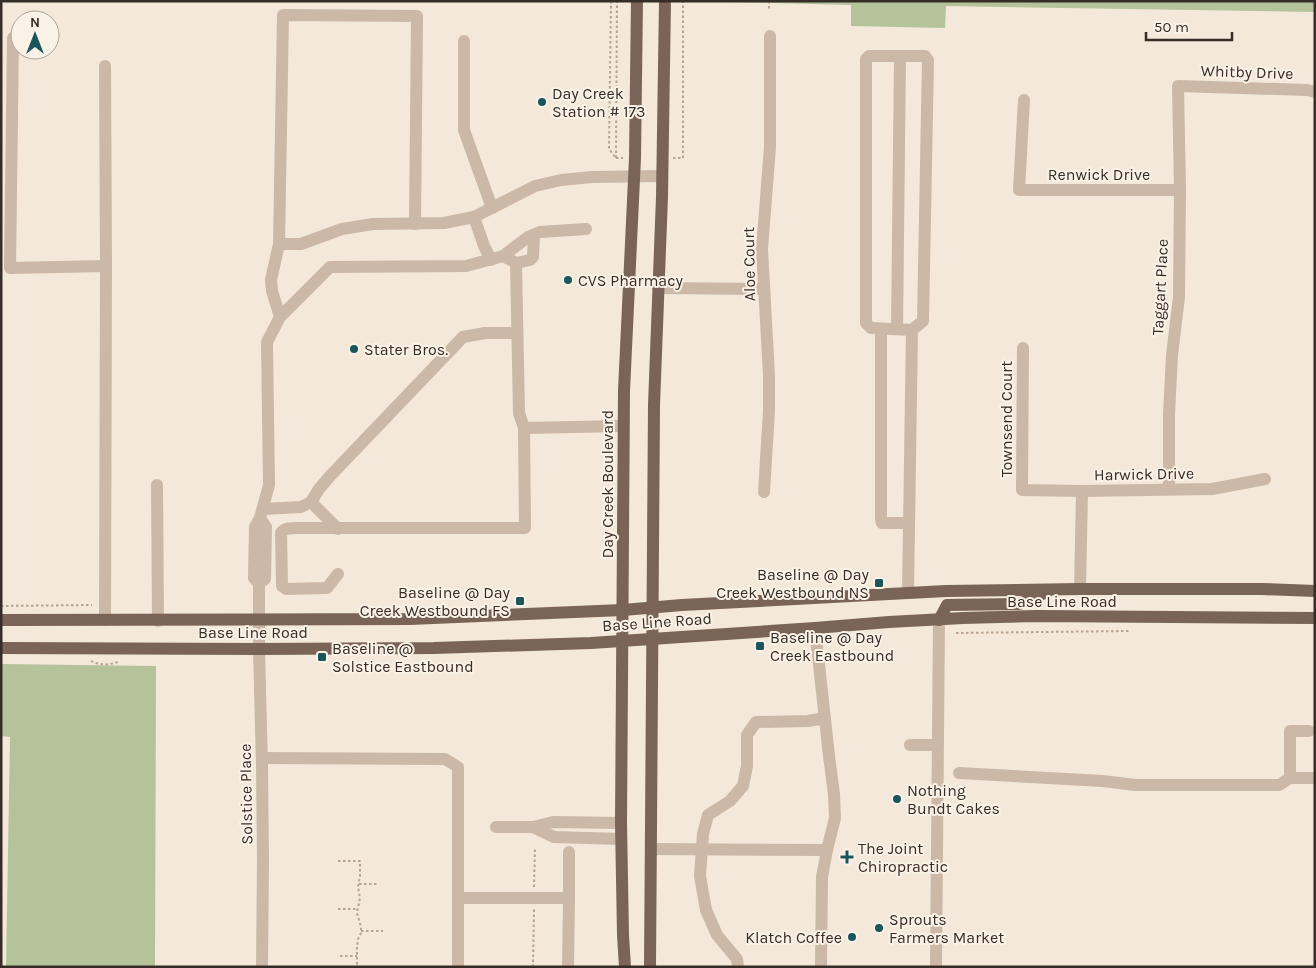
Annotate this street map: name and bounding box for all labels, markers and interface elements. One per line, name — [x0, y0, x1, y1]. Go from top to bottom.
north arrow — [10, 10, 60, 60]
scale bar — [1146, 10, 1232, 42]
text: N — [30, 14, 40, 31]
text: 50 m — [1154, 18, 1189, 36]
street label: Whitby Drive — [1200, 61, 1294, 83]
place label: Day Creek Station # 173 — [552, 84, 646, 121]
marker: Day Creek Station # 173 — [536, 96, 548, 108]
street label: Renwick Drive — [1048, 165, 1150, 184]
street label: Aloe Court — [739, 227, 759, 301]
street label: Taggart Place — [1148, 238, 1172, 336]
place label: CVS Pharmacy — [578, 271, 683, 290]
marker: CVS Pharmacy — [562, 274, 574, 286]
place label: Stater Bros. — [364, 340, 448, 359]
marker: Stater Bros. — [348, 343, 360, 355]
street label: Townsend Court — [997, 361, 1016, 477]
street label: Day Creek Boulevard — [598, 410, 617, 558]
street label: Harwick Drive — [1094, 464, 1194, 484]
place label: Baseline @ Day Creek Westbound NS — [716, 565, 870, 602]
marker: Baseline @ Day Creek Westbound NS — [873, 577, 885, 589]
place label: Baseline @ Day Creek Westbound FS — [360, 583, 511, 620]
street label: Base Line Road — [1007, 592, 1117, 611]
marker: Baseline @ Day Creek Westbound FS — [514, 595, 526, 607]
street label: Base Line Road — [602, 609, 712, 635]
street label: Base Line Road — [198, 623, 308, 642]
place label: Baseline @ Day Creek Eastbound — [770, 628, 894, 665]
place label: Baseline @ Solstice Eastbound — [332, 639, 474, 676]
marker: Baseline @ Day Creek Eastbound — [754, 640, 766, 652]
marker: Baseline @ Solstice Eastbound — [316, 651, 328, 663]
street label: Solstice Place — [236, 743, 256, 845]
place label: Nothing Bundt Cakes — [907, 781, 1000, 818]
marker: Nothing Bundt Cakes — [891, 793, 903, 805]
place label: The Joint Chiropractic — [858, 839, 948, 876]
marker: The Joint Chiropractic — [840, 850, 854, 864]
place label: Sprouts Farmers Market — [889, 910, 1004, 947]
marker: Sprouts Farmers Market — [873, 922, 885, 934]
place label: Klatch Coffee — [745, 928, 842, 947]
marker: Klatch Coffee — [846, 931, 858, 943]

